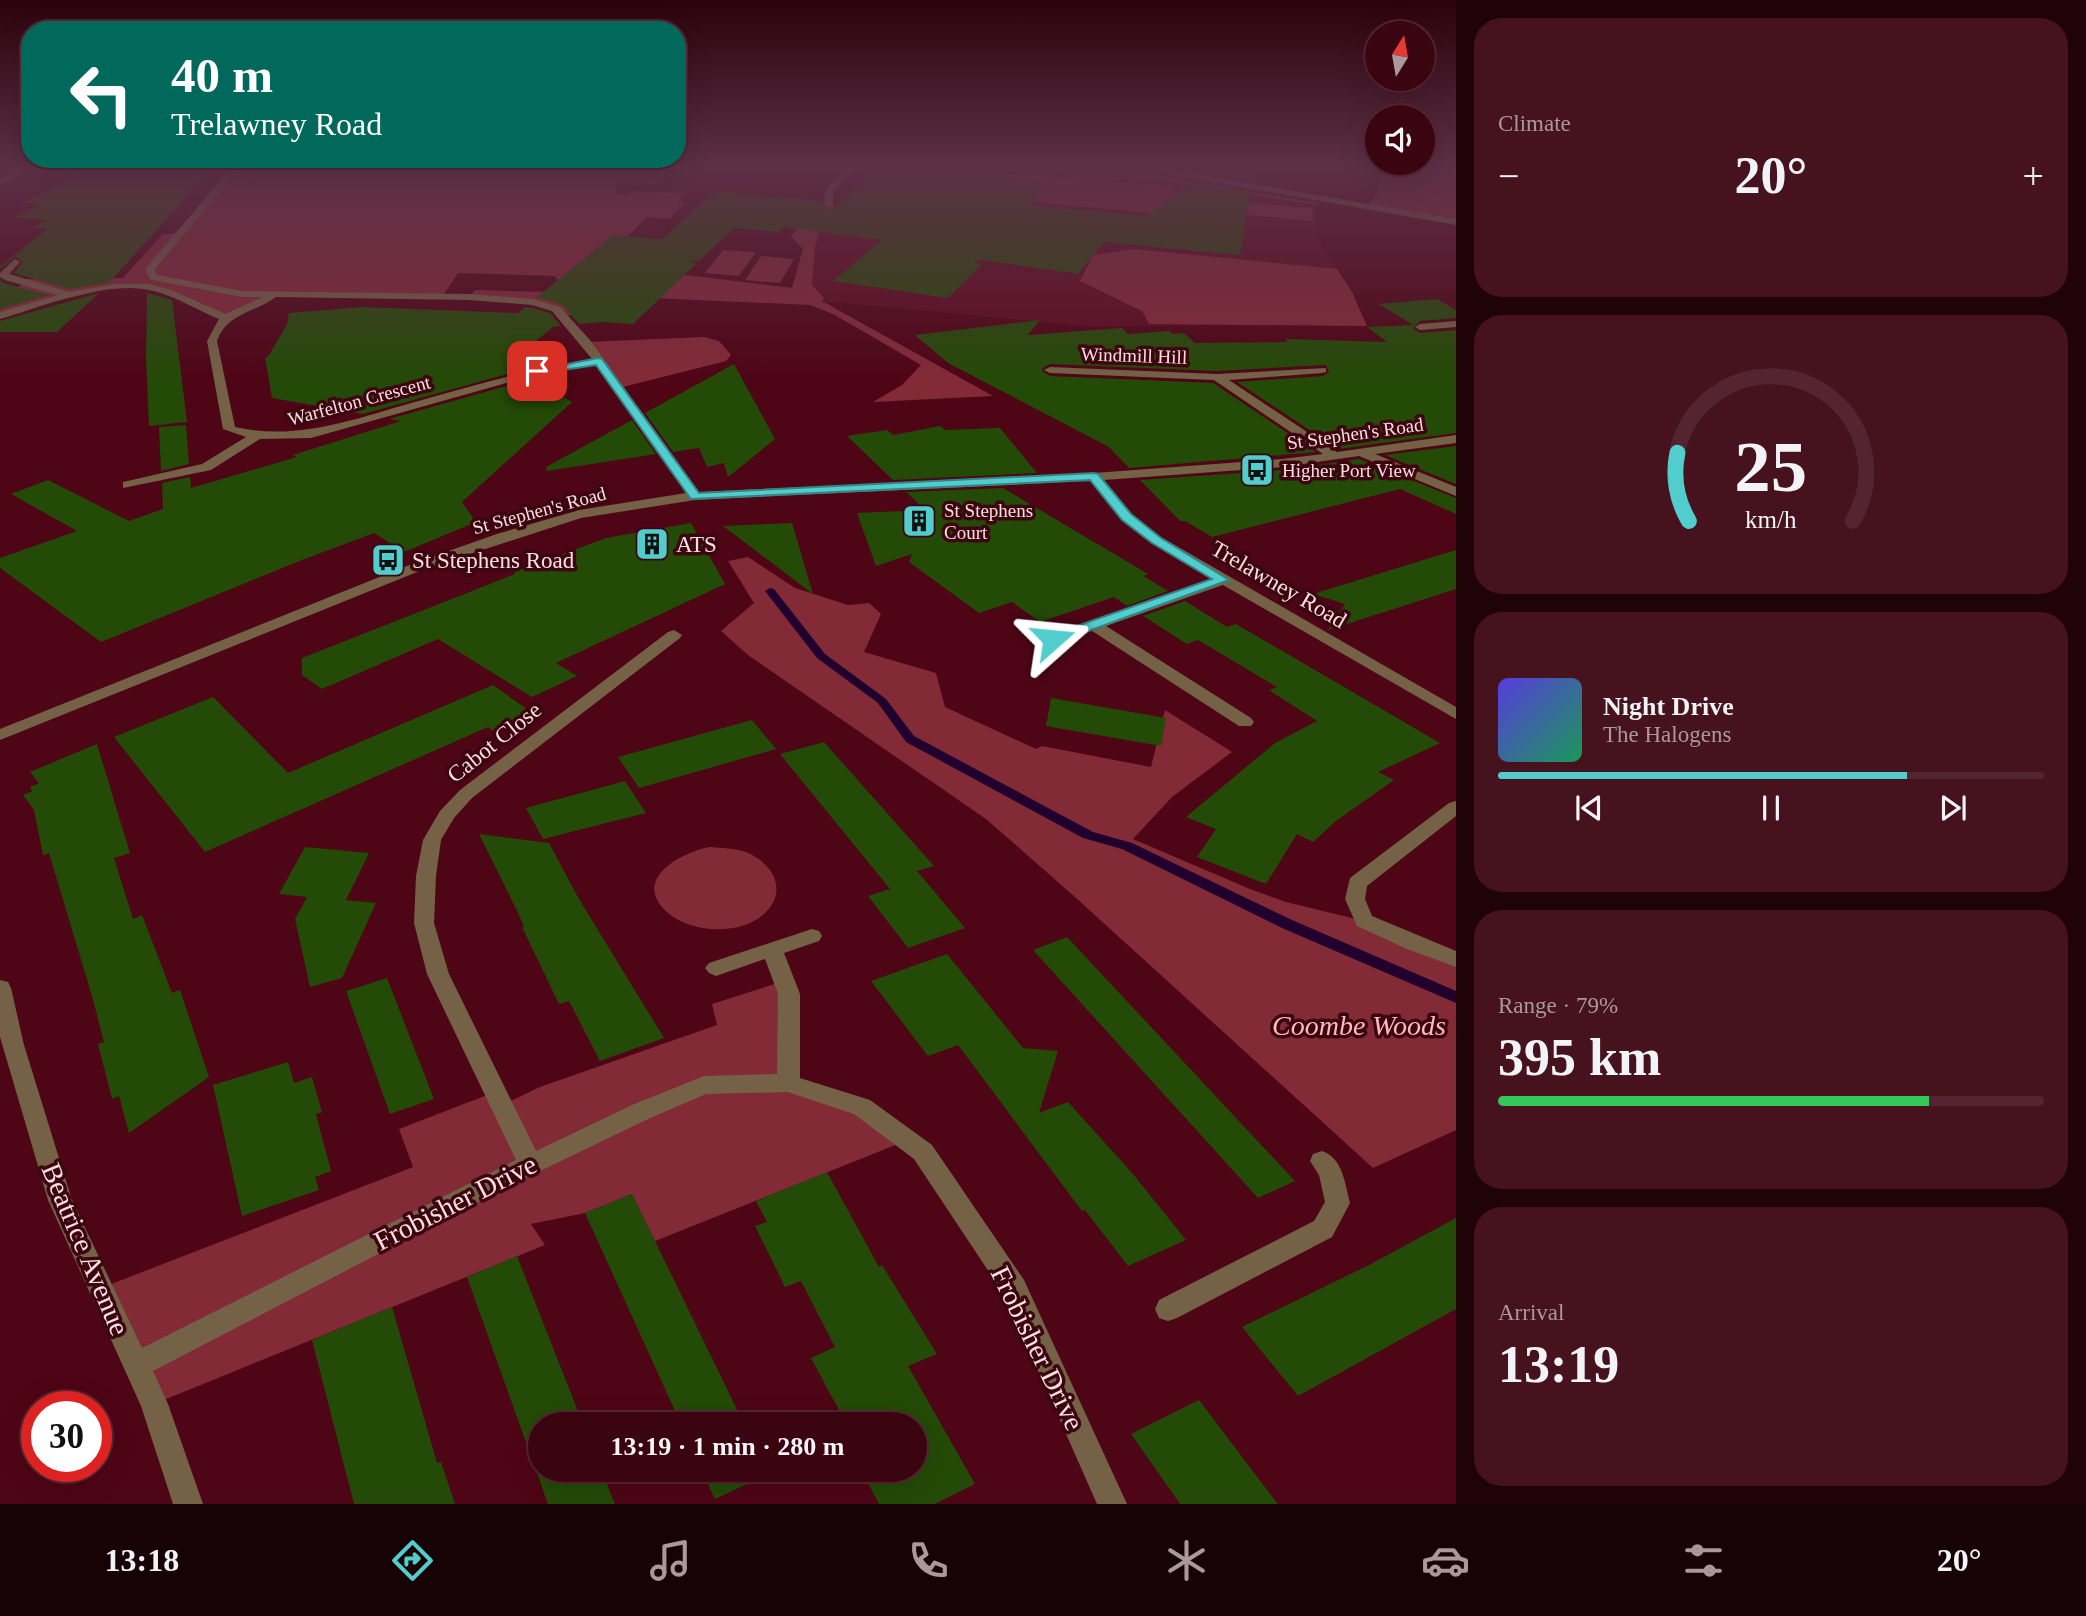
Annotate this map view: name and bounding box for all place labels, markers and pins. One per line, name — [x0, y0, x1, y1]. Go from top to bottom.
pin — [507, 341, 567, 401]
bus stop icon: Higher Port View — [1238, 451, 1276, 489]
place label: Higher Port View — [1282, 460, 1416, 481]
place label: St Stephens Court — [944, 500, 1033, 543]
building icon: St Stephens Court — [900, 502, 938, 540]
building icon: ATS — [633, 525, 671, 563]
place label: ATS — [676, 532, 717, 557]
bus stop icon: St Stephens Road — [369, 541, 407, 579]
place label: St Stephens Road — [412, 548, 575, 573]

